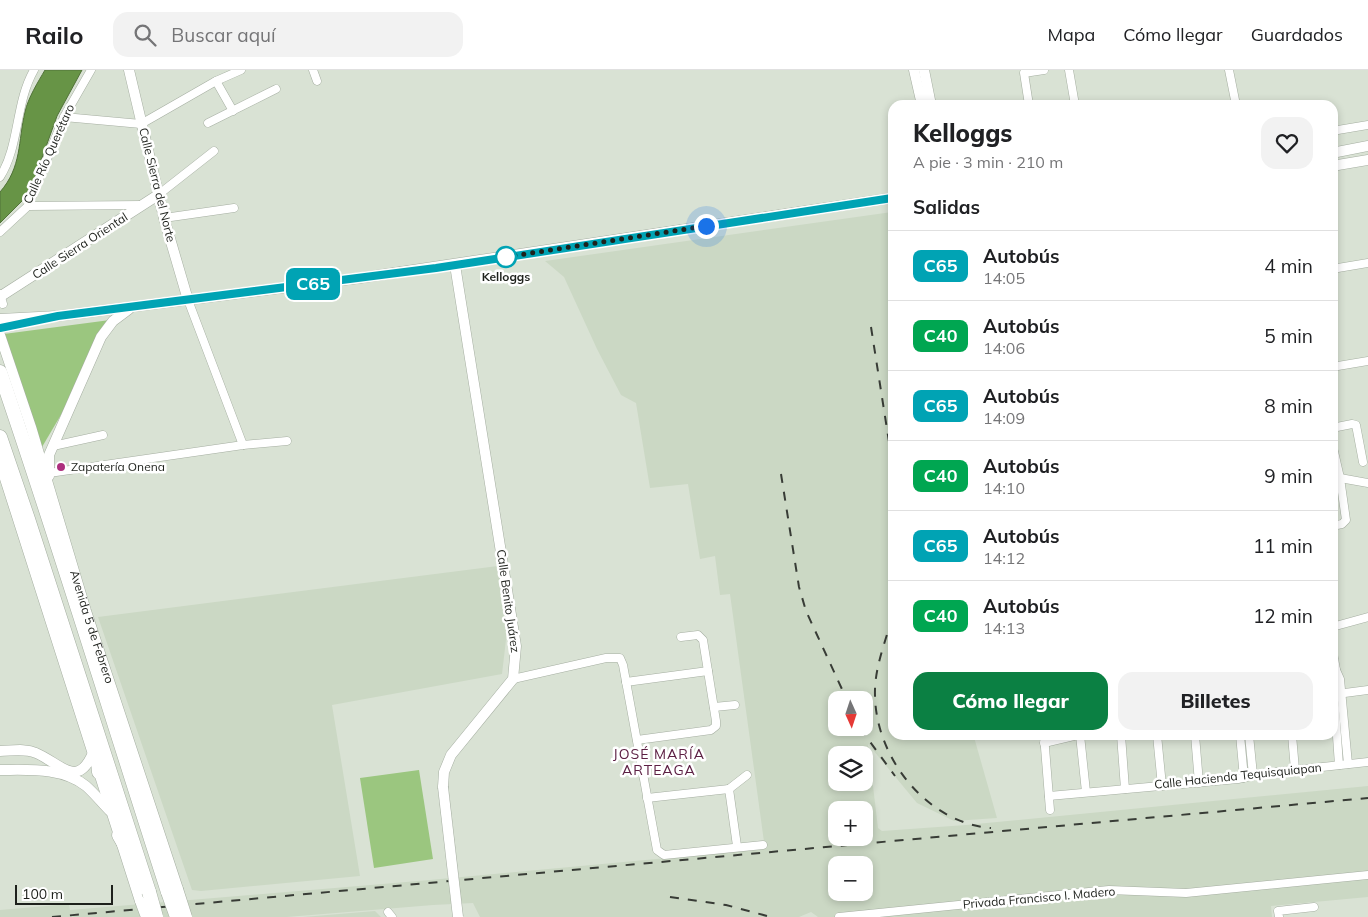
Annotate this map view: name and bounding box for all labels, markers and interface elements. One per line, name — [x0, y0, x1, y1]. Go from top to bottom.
search box — [113, 12, 463, 57]
text: Railo — [25, 20, 83, 50]
icon: search — [131, 21, 159, 49]
text: Buscar aquí — [171, 23, 276, 47]
text: Mapa — [1047, 23, 1095, 46]
text: Cómo llegar — [1123, 23, 1223, 46]
text: Guardados — [1251, 23, 1343, 46]
street label: Calle Río Querétaro — [20, 101, 77, 206]
button: heart — [1261, 117, 1313, 169]
text: Kelloggs — [913, 118, 1012, 148]
street label: Calle Sierra del Norte — [136, 126, 179, 244]
text: A pie · 3 min · 210 m — [913, 152, 1063, 172]
text: Salidas — [913, 195, 980, 219]
street label: Calle Sierra Oriental — [29, 209, 130, 282]
your location — [694, 214, 719, 239]
text: Autobús — [983, 244, 1060, 268]
marker: Kelloggs — [495, 246, 517, 268]
text: C65 — [924, 254, 957, 277]
text: 4 min — [1264, 254, 1313, 278]
line badge: C65 — [284, 268, 342, 300]
text: 14:05 — [983, 268, 1025, 288]
place label: Kelloggs — [482, 269, 530, 284]
text: C65 — [296, 272, 330, 295]
text: Autobús — [983, 314, 1060, 338]
text: C40 — [924, 324, 957, 347]
text: 5 min — [1264, 324, 1313, 348]
text: 14:06 — [983, 338, 1025, 358]
text: Autobús — [983, 384, 1060, 408]
text: C65 — [924, 394, 957, 417]
text: 8 min — [1264, 394, 1313, 418]
text: 14:09 — [983, 408, 1025, 428]
text: Autobús — [983, 454, 1060, 478]
place label: Zapatería Onena — [71, 459, 165, 474]
marker: Zapatería Onena — [55, 461, 67, 473]
text: C40 — [924, 464, 957, 487]
text: 9 min — [1264, 464, 1313, 488]
text: 14:10 — [983, 478, 1025, 498]
text: Autobús — [983, 524, 1060, 548]
text: C65 — [924, 534, 957, 557]
text: 11 min — [1253, 534, 1313, 558]
street label: Calle Benito Juárez — [494, 548, 523, 654]
text: 14:12 — [983, 548, 1025, 568]
street label: Avenida 5 de Febrero — [67, 568, 118, 685]
text: Autobús — [983, 594, 1060, 618]
text: C40 — [924, 604, 957, 627]
text: 12 min — [1253, 604, 1313, 628]
text: 14:13 — [983, 618, 1025, 638]
button: Cómo llegar — [913, 672, 1108, 730]
button: Billetes — [1118, 672, 1313, 730]
north arrow — [828, 691, 872, 736]
map controls — [828, 691, 873, 901]
district label: JOSÉ MARÍA ARTEAGA — [613, 745, 705, 779]
button: layers — [828, 746, 873, 791]
street label: Calle Hacienda Tequisquiapan — [1153, 759, 1322, 792]
button: + — [828, 801, 873, 846]
button: − — [828, 856, 873, 901]
scale bar — [15, 882, 112, 905]
street label: Privada Francisco I. Madero — [962, 883, 1116, 912]
text: 100 m — [22, 885, 63, 903]

